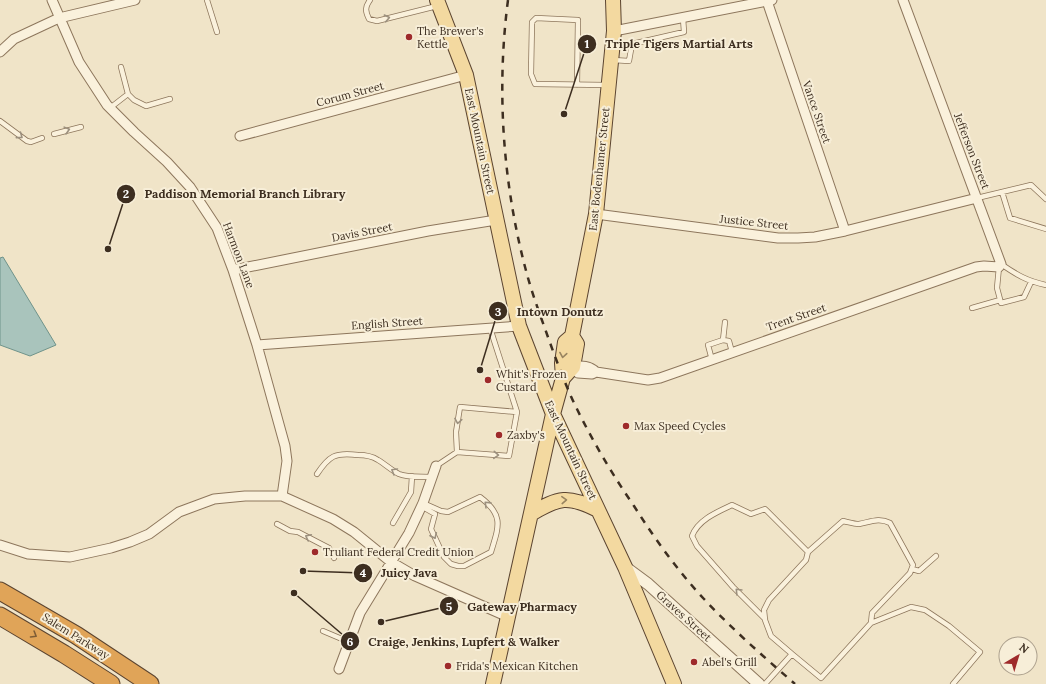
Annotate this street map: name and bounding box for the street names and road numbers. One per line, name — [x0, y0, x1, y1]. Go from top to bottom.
street label: Corum Street — [315, 78, 386, 110]
street label: Vance Street — [799, 78, 834, 146]
street label: East Mountain Street — [462, 87, 498, 196]
street label: East Bodenhamer Street — [586, 106, 613, 231]
street label: Jefferson Street — [951, 110, 993, 192]
street label: Justice Street — [718, 211, 790, 233]
street label: Davis Street — [330, 219, 394, 245]
street label: Harmon Lane — [220, 220, 258, 290]
street label: Trent Street — [764, 300, 828, 334]
street label: English Street — [351, 313, 424, 332]
street label: East Mountain Street — [542, 398, 601, 503]
street label: Graves Street — [654, 588, 715, 645]
street label: Salem Parkway — [40, 610, 112, 662]

